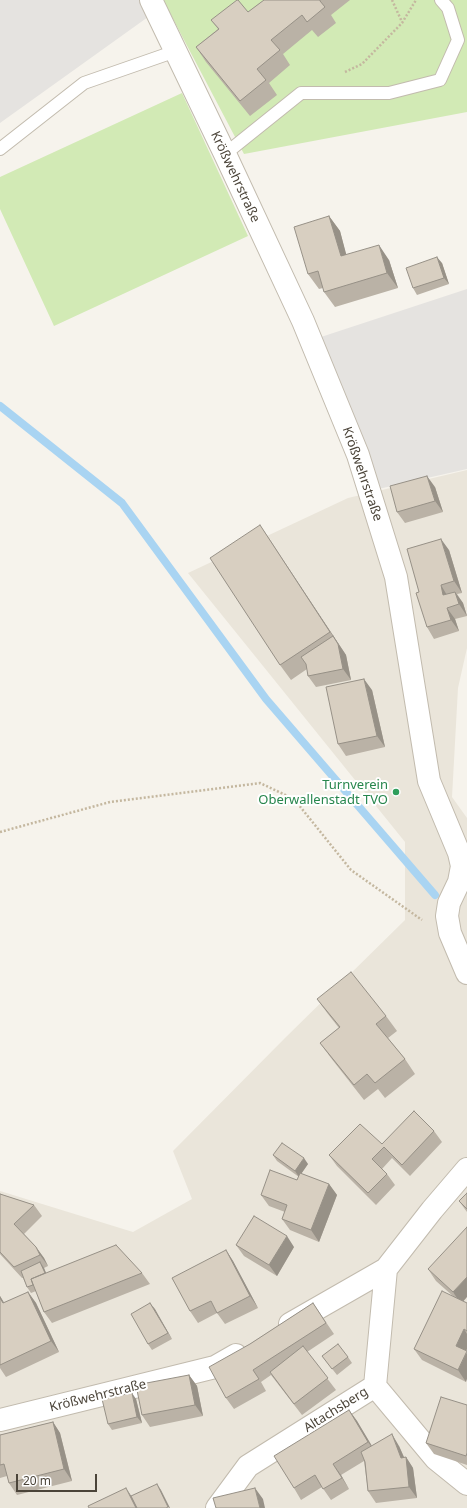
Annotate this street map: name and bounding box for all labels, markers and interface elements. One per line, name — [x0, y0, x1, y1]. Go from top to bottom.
street label: Krößwehrstraße — [207, 129, 263, 225]
street label: Krößwehrstraße — [339, 425, 385, 523]
place label: Turnverein Oberwallenstadt TVO — [258, 777, 388, 808]
marker: Turnverein Oberwallenstadt TVO — [391, 787, 401, 797]
street label: Krößwehrstraße — [48, 1376, 148, 1416]
street label: Altachsberg — [301, 1384, 371, 1436]
scale bar — [18, 1466, 99, 1492]
text: 20 m — [23, 1472, 51, 1489]

